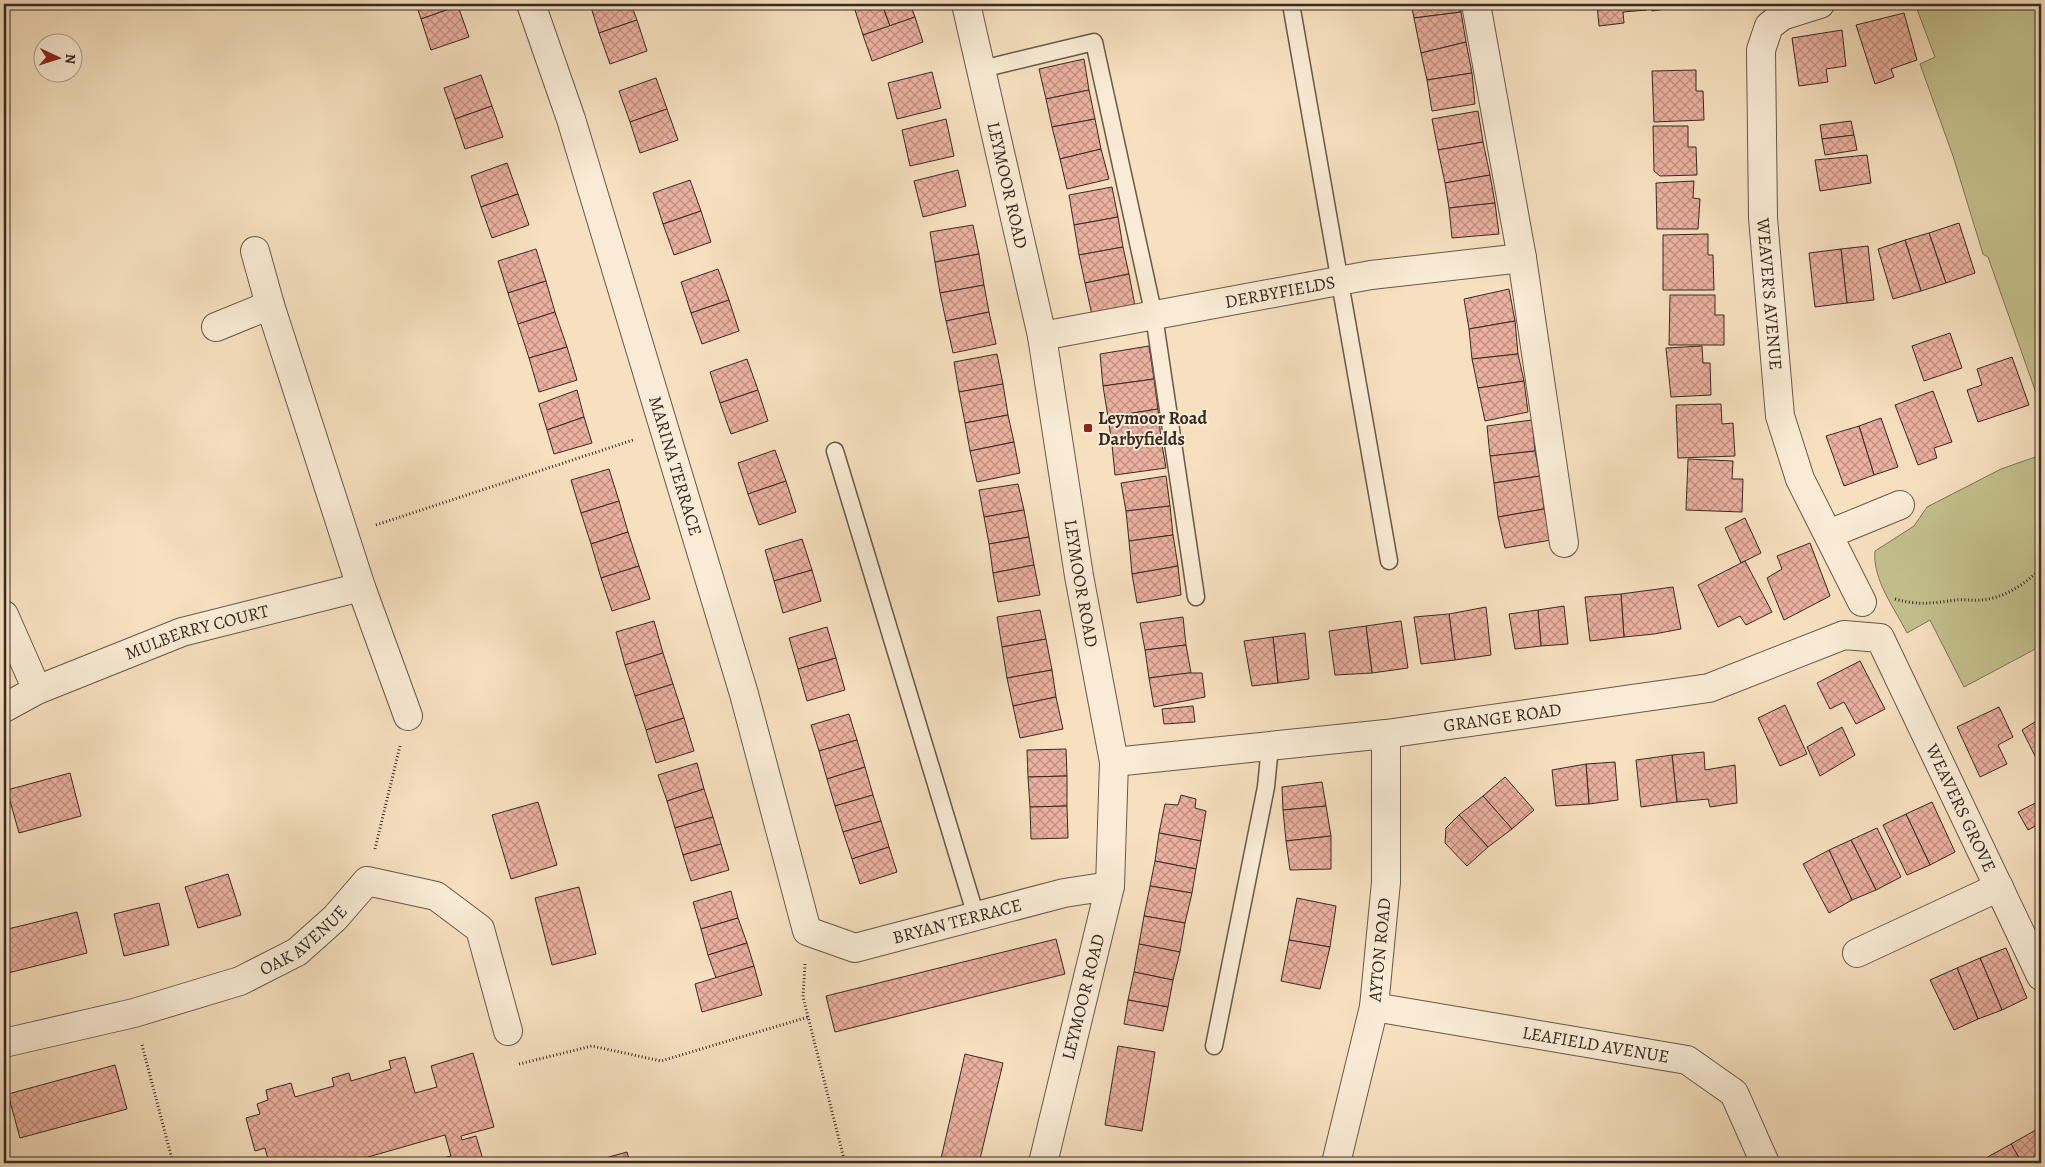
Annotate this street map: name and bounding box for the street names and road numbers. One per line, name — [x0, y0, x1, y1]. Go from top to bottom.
street label: LEYMOOR ROAD — [981, 120, 1034, 251]
street label: WEAVER'S AVENUE — [1751, 216, 1788, 371]
street label: DERBYFIELDS — [1223, 270, 1337, 314]
street label: MARINA TERRACE — [643, 393, 708, 539]
street label: LEYMOOR ROAD — [1058, 518, 1104, 649]
street label: MULBERRY COURT — [121, 599, 271, 666]
street label: GRANGE ROAD — [1442, 697, 1563, 738]
street label: WEAVERS GROVE — [1920, 739, 2002, 876]
street label: BRYAN TERRACE — [890, 893, 1024, 950]
street label: AYTON ROAD — [1362, 897, 1396, 1004]
street label: OAK AVENUE — [255, 900, 353, 981]
street label: LEYMOOR ROAD — [1056, 931, 1110, 1063]
street label: LEAFIELD AVENUE — [1521, 1020, 1671, 1069]

